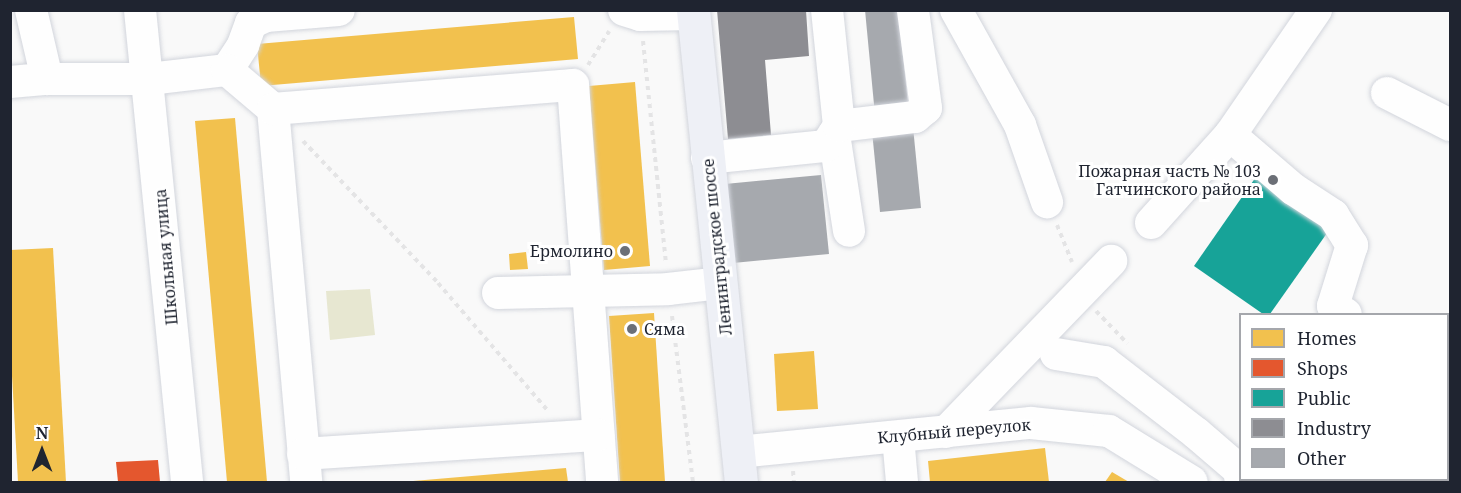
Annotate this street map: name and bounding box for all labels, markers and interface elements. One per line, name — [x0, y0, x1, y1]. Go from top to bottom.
street label: Ленинградское шоссе — [698, 158, 736, 336]
place label: Пожарная часть № 103 Гатчинского района — [1078, 161, 1261, 199]
marker: Пожарная часть № 103 Гатчинского района — [1266, 173, 1280, 187]
street label: Школьная улица — [150, 188, 182, 326]
place label: Ермолино — [530, 241, 613, 261]
marker: Ермолино — [618, 244, 632, 258]
legend — [1239, 313, 1449, 481]
place label: Сяма — [644, 319, 685, 339]
marker: Сяма — [625, 322, 639, 336]
text: Homes — [1297, 326, 1356, 350]
text: Shops — [1297, 356, 1348, 380]
text: Public — [1297, 386, 1351, 410]
street label: Клубный переулок — [877, 415, 1031, 447]
text: Industry — [1297, 416, 1371, 440]
north arrow — [12, 421, 72, 481]
text: N — [36, 422, 48, 444]
text: Other — [1297, 446, 1346, 470]

